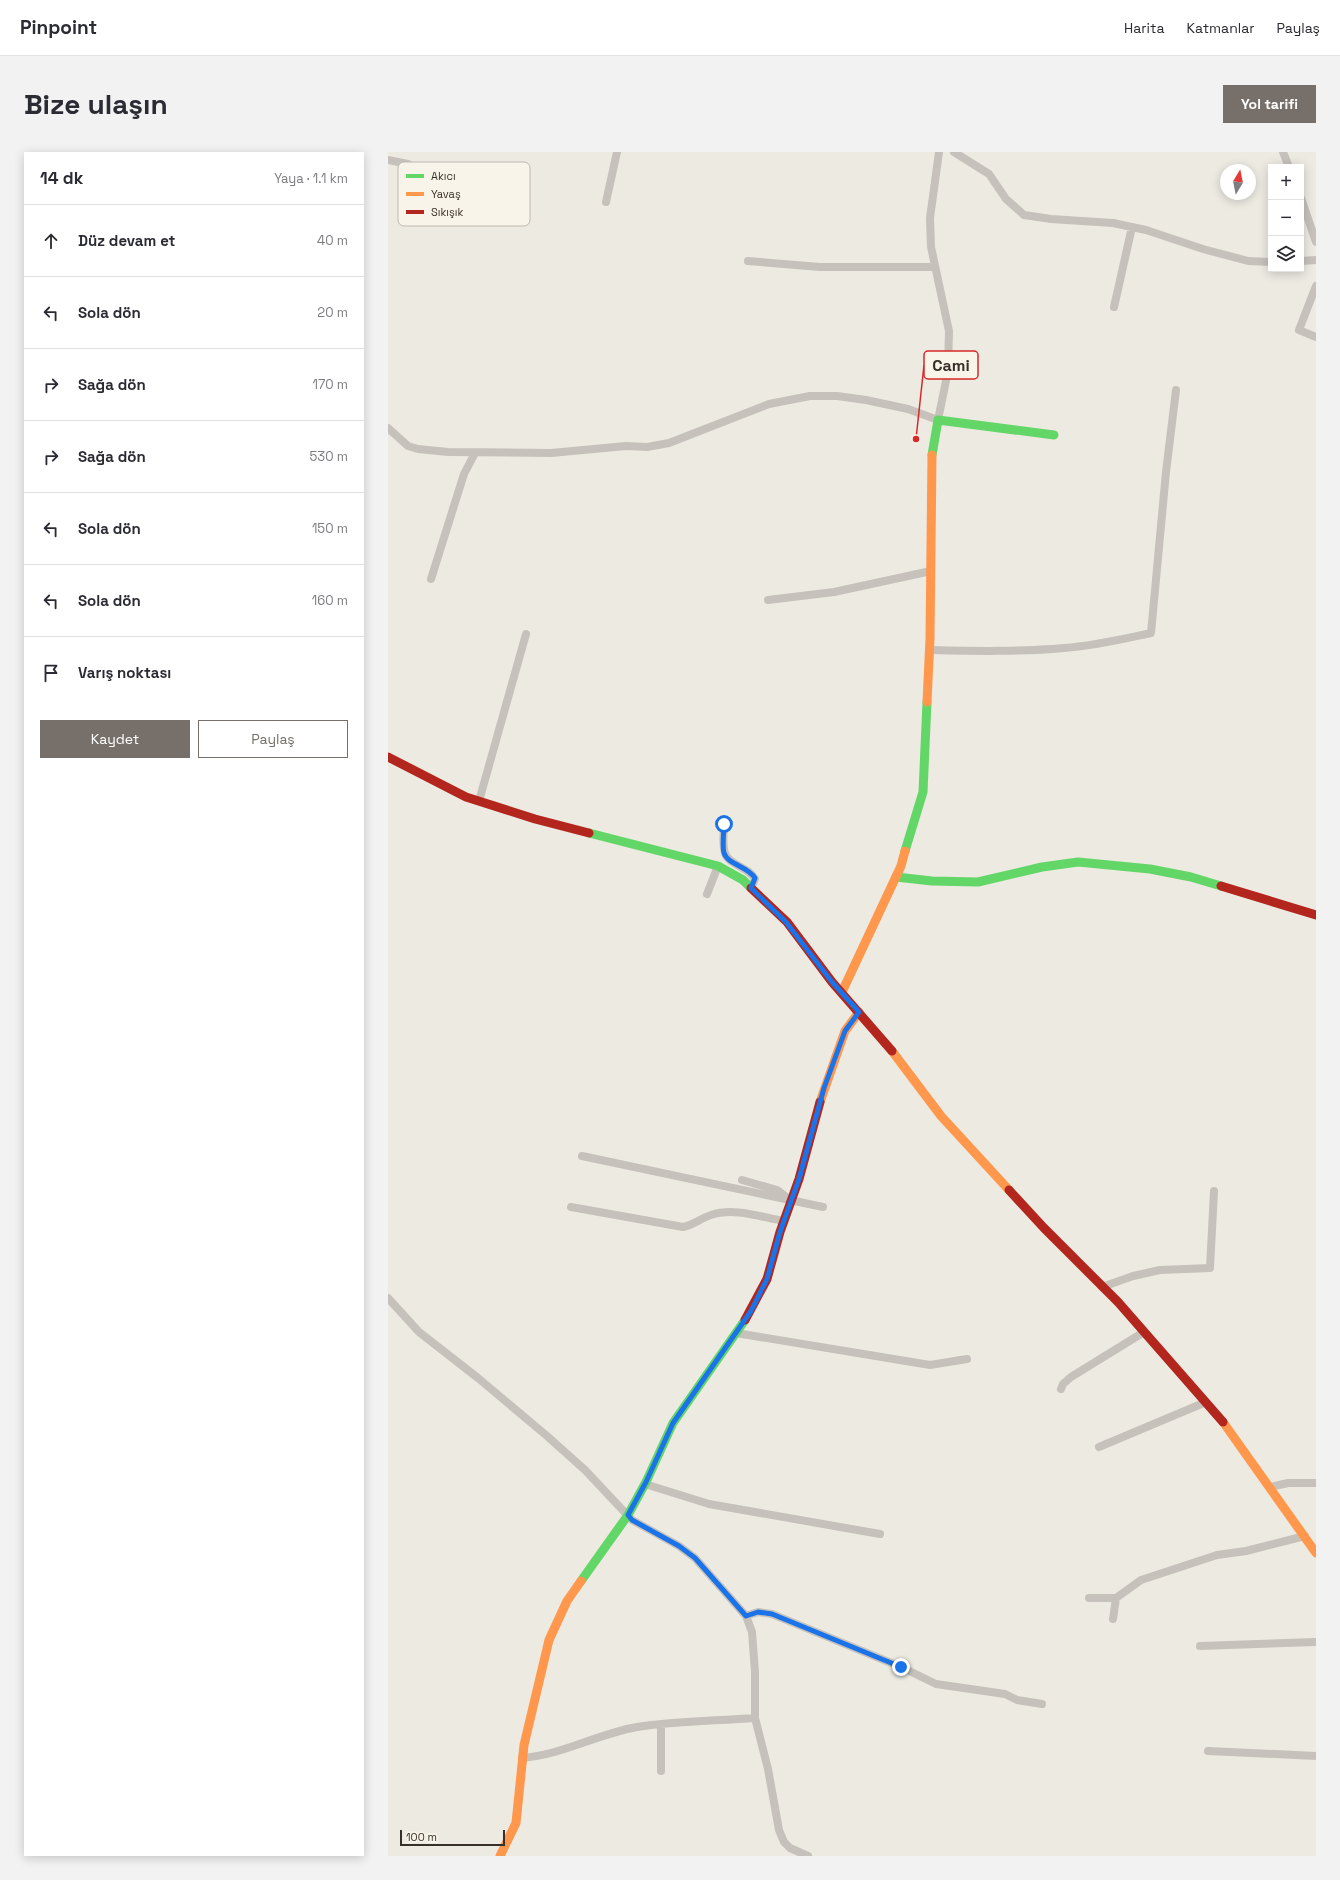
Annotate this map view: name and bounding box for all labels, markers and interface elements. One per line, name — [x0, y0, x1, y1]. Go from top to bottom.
text: Pinpoint — [20, 15, 97, 40]
text: Harita — [1124, 19, 1164, 37]
text: Katmanlar — [1186, 19, 1255, 37]
text: Paylaş — [1277, 19, 1320, 37]
button: Yol tarifi — [1223, 85, 1316, 123]
text: Bize ulaşın — [24, 86, 168, 122]
legend — [398, 162, 530, 226]
north arrow — [1220, 164, 1256, 200]
map controls — [1268, 164, 1304, 272]
button: + — [1268, 164, 1304, 200]
text: 14 dk — [40, 167, 83, 189]
text: Akıcı — [431, 169, 456, 183]
text: Yaya · 1.1 km — [274, 170, 348, 187]
text: Yavaş — [431, 187, 461, 201]
button: − — [1268, 200, 1304, 236]
text: Sıkışık — [431, 205, 464, 219]
icon: ahead — [40, 230, 62, 252]
text: Düz devam et — [78, 231, 175, 250]
text: 40 m — [317, 232, 348, 249]
button: layers — [1268, 236, 1304, 272]
icon: left — [40, 302, 62, 324]
text: Sola dön — [78, 303, 141, 322]
text: 20 m — [317, 304, 348, 321]
callout: Cami — [924, 351, 978, 379]
text: Cami — [932, 355, 970, 376]
icon: right — [40, 374, 62, 396]
text: Sağa dön — [78, 375, 146, 394]
text: 170 m — [312, 376, 348, 393]
icon: right — [40, 446, 62, 468]
text: Sağa dön — [78, 447, 146, 466]
text: 530 m — [310, 448, 348, 465]
icon: left — [40, 518, 62, 540]
text: Sola dön — [78, 519, 141, 538]
text: 150 m — [312, 520, 348, 537]
icon: left — [40, 590, 62, 612]
text: Sola dön — [78, 591, 141, 610]
text: 160 m — [312, 592, 348, 609]
icon: arrive — [40, 662, 62, 684]
text: Varış noktası — [78, 663, 171, 682]
button: Kaydet — [40, 720, 190, 758]
button: Paylaş — [198, 720, 348, 758]
route start — [715, 815, 733, 833]
route end — [892, 1658, 910, 1676]
scale bar — [400, 1828, 505, 1847]
text: 100 m — [406, 1830, 437, 1844]

